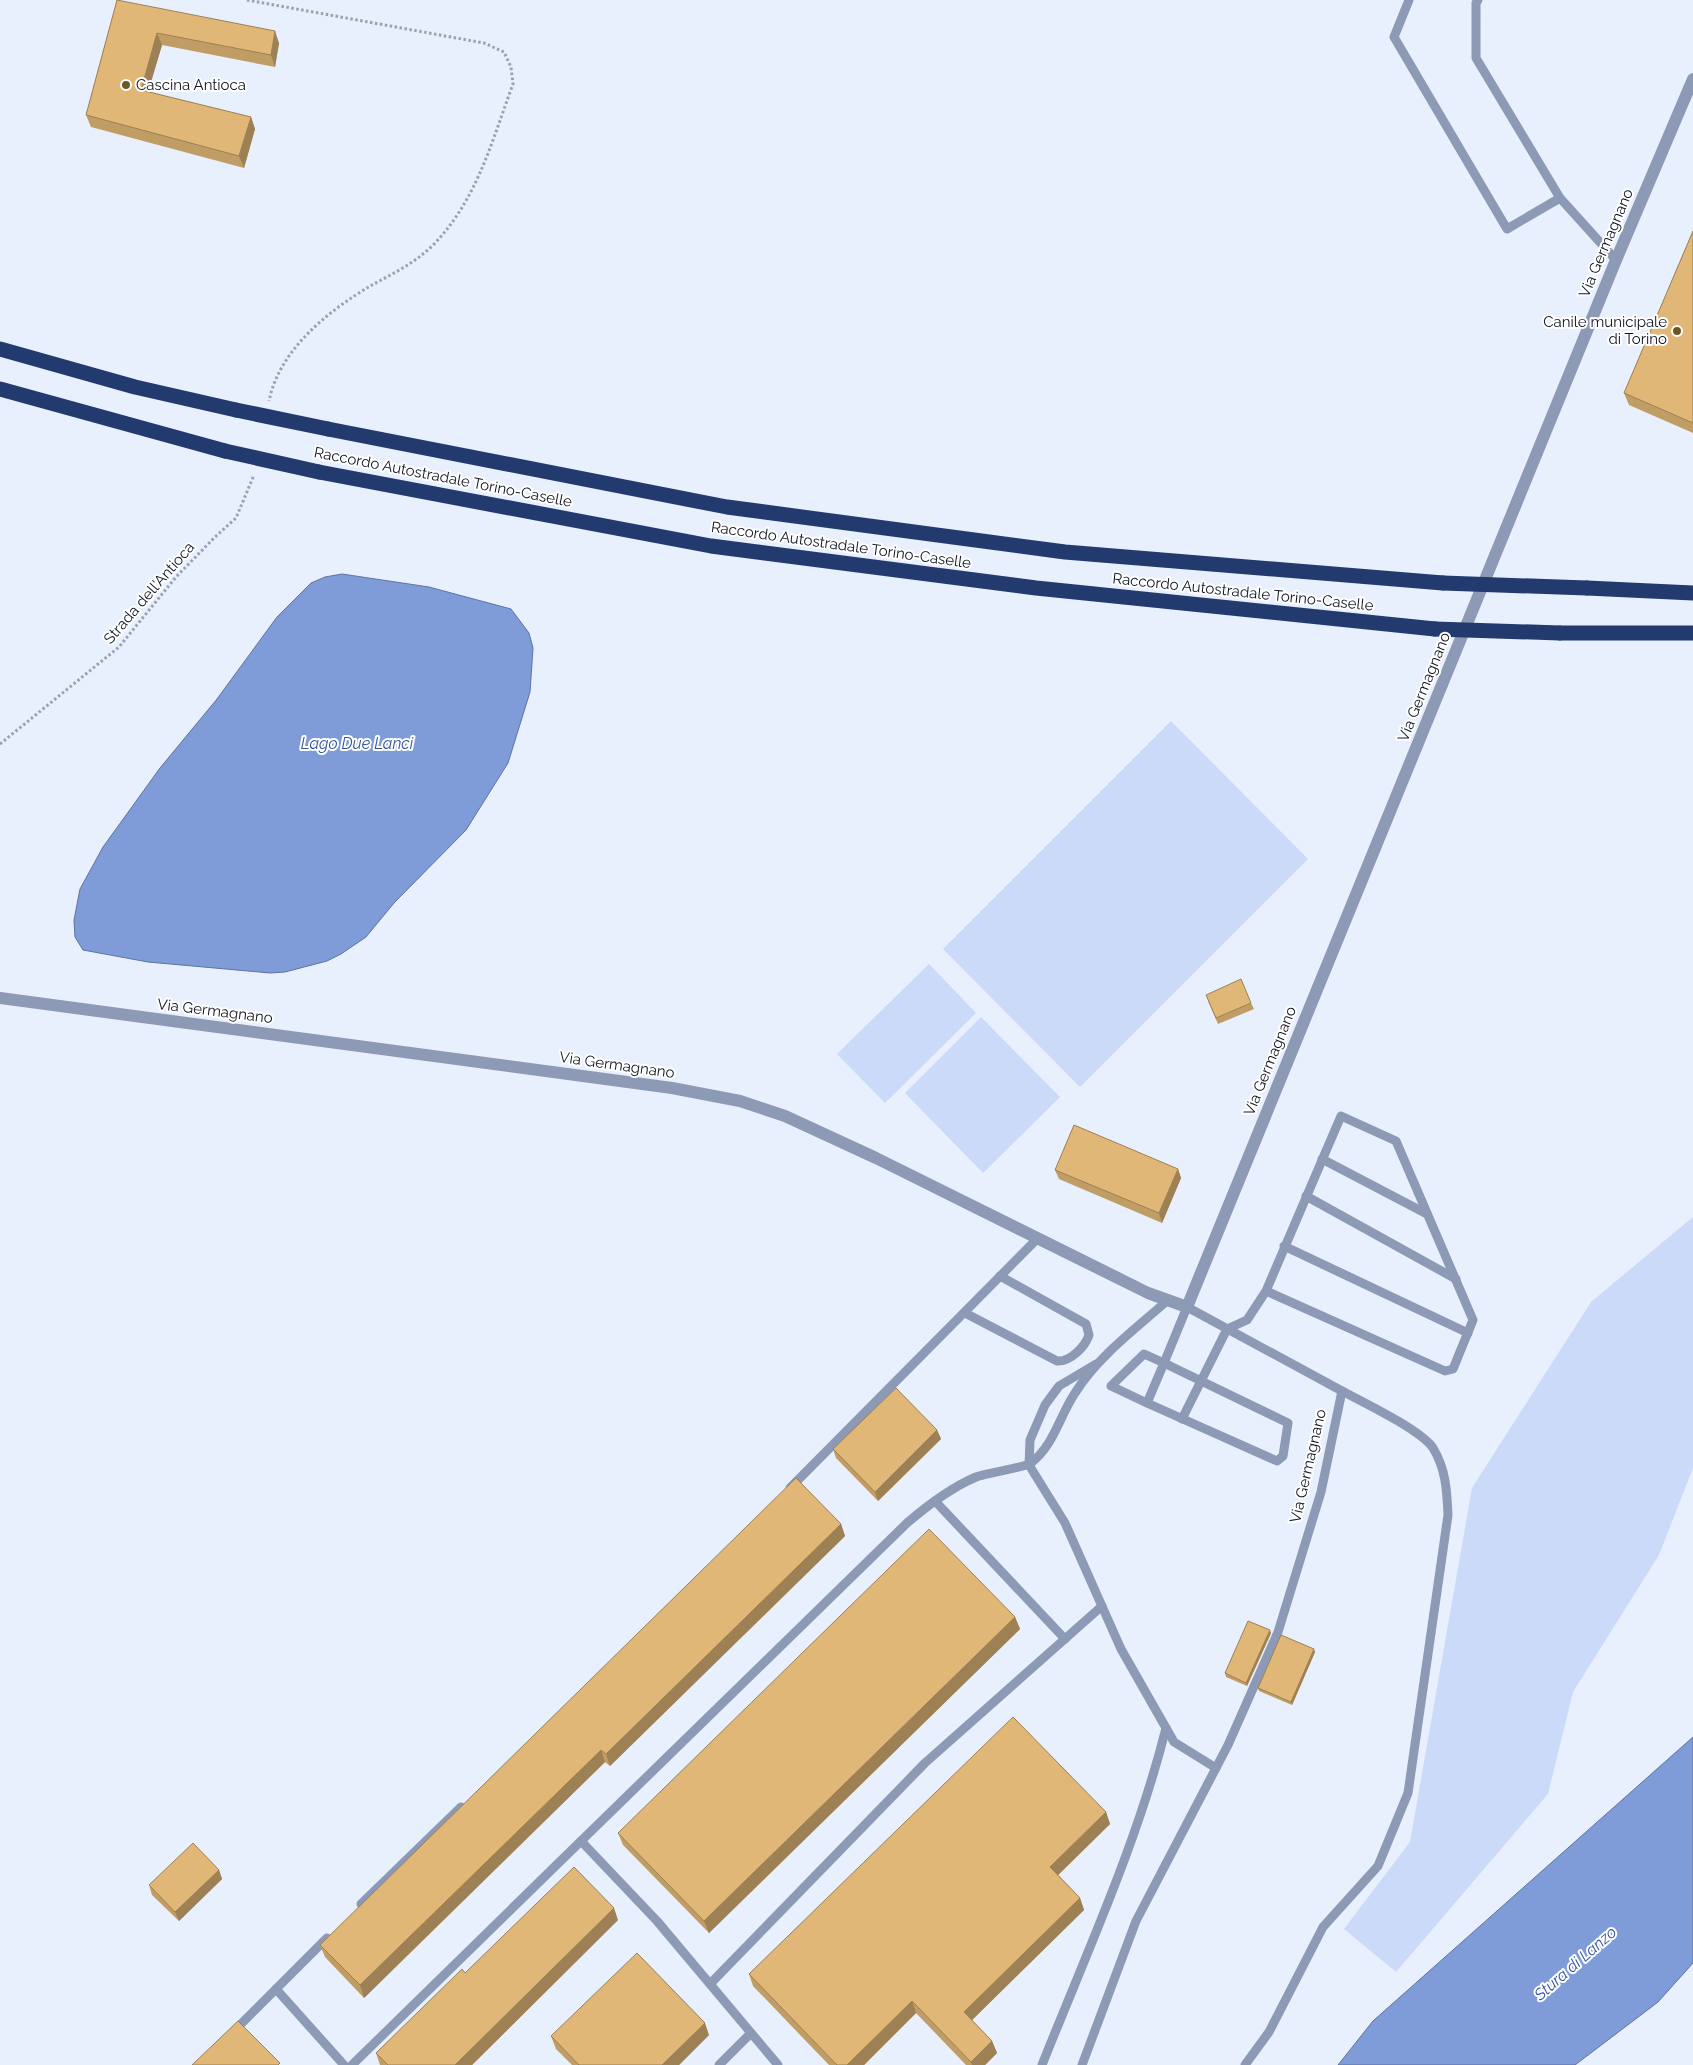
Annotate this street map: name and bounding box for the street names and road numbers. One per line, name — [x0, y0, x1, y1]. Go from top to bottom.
street label: Via Germagnano — [1575, 186, 1637, 300]
street label: Raccordo Autostradale Torino-Caselle — [313, 443, 574, 511]
street label: Raccordo Autostradale Torino-Caselle — [710, 518, 972, 572]
street label: Strada dell'Antioca — [100, 538, 198, 648]
street label: Raccordo Autostradale Torino-Caselle — [1112, 569, 1375, 615]
street label: Via Germagnano — [1394, 630, 1454, 744]
street label: Via Germagnano — [156, 995, 274, 1027]
street label: Via Germagnano — [1240, 1004, 1300, 1118]
street label: Via Germagnano — [558, 1048, 676, 1082]
street label: Via Germagnano — [1286, 1407, 1330, 1525]

